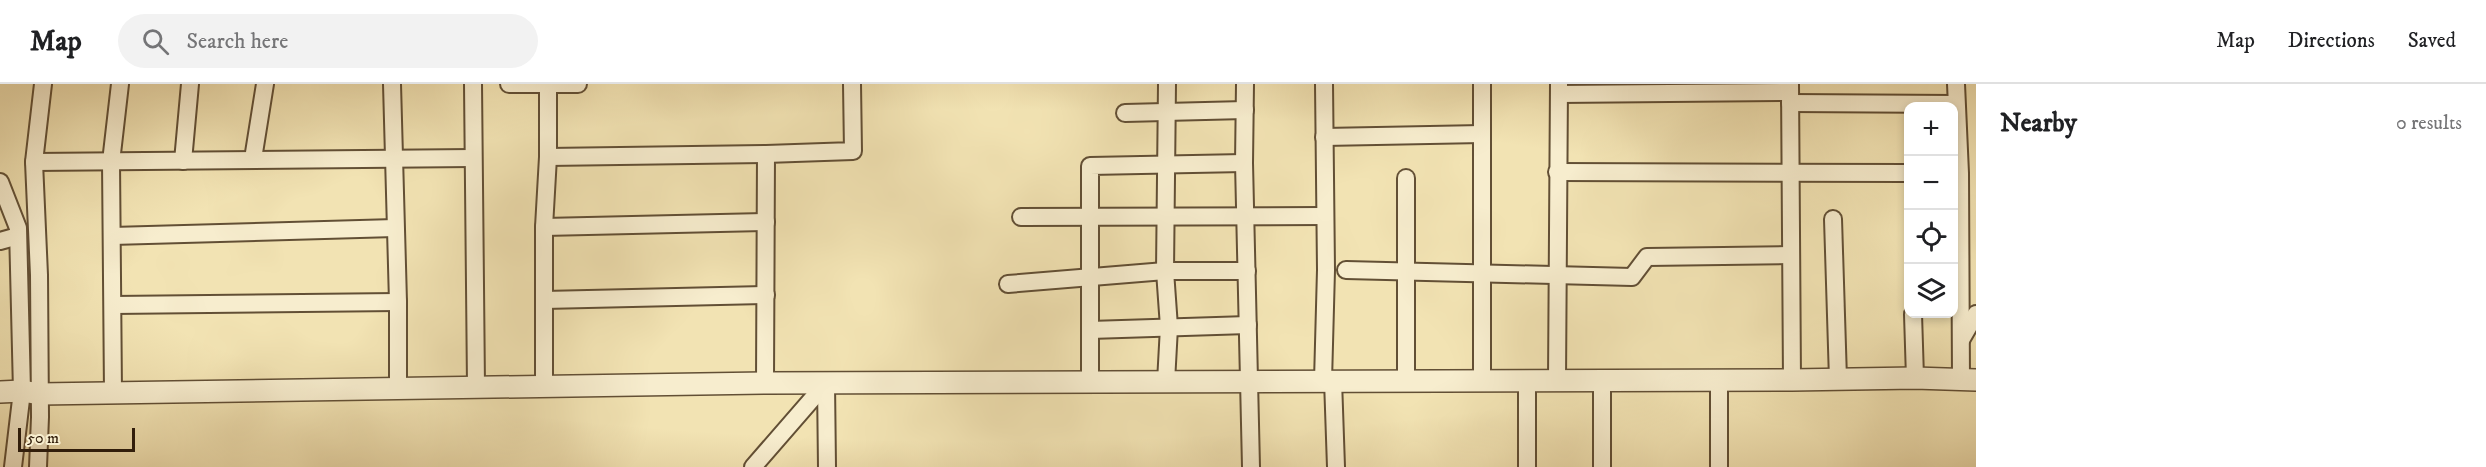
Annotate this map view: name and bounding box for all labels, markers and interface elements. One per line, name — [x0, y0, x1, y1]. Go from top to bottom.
search box — [118, 14, 538, 68]
text: Map — [30, 24, 82, 59]
icon: search — [139, 25, 172, 58]
text: Search here — [187, 28, 288, 55]
text: Map — [2216, 28, 2255, 54]
text: Directions — [2288, 28, 2375, 54]
text: Saved — [2408, 28, 2456, 54]
map controls — [1904, 102, 1958, 318]
button: + — [1904, 102, 1958, 156]
text: Nearby — [2000, 107, 2077, 140]
text: 0 results — [2396, 111, 2462, 136]
button: − — [1904, 156, 1958, 210]
button: locate — [1904, 210, 1958, 264]
button: layers — [1904, 264, 1958, 318]
scale bar — [18, 425, 135, 452]
text: 50 m — [27, 428, 59, 448]

